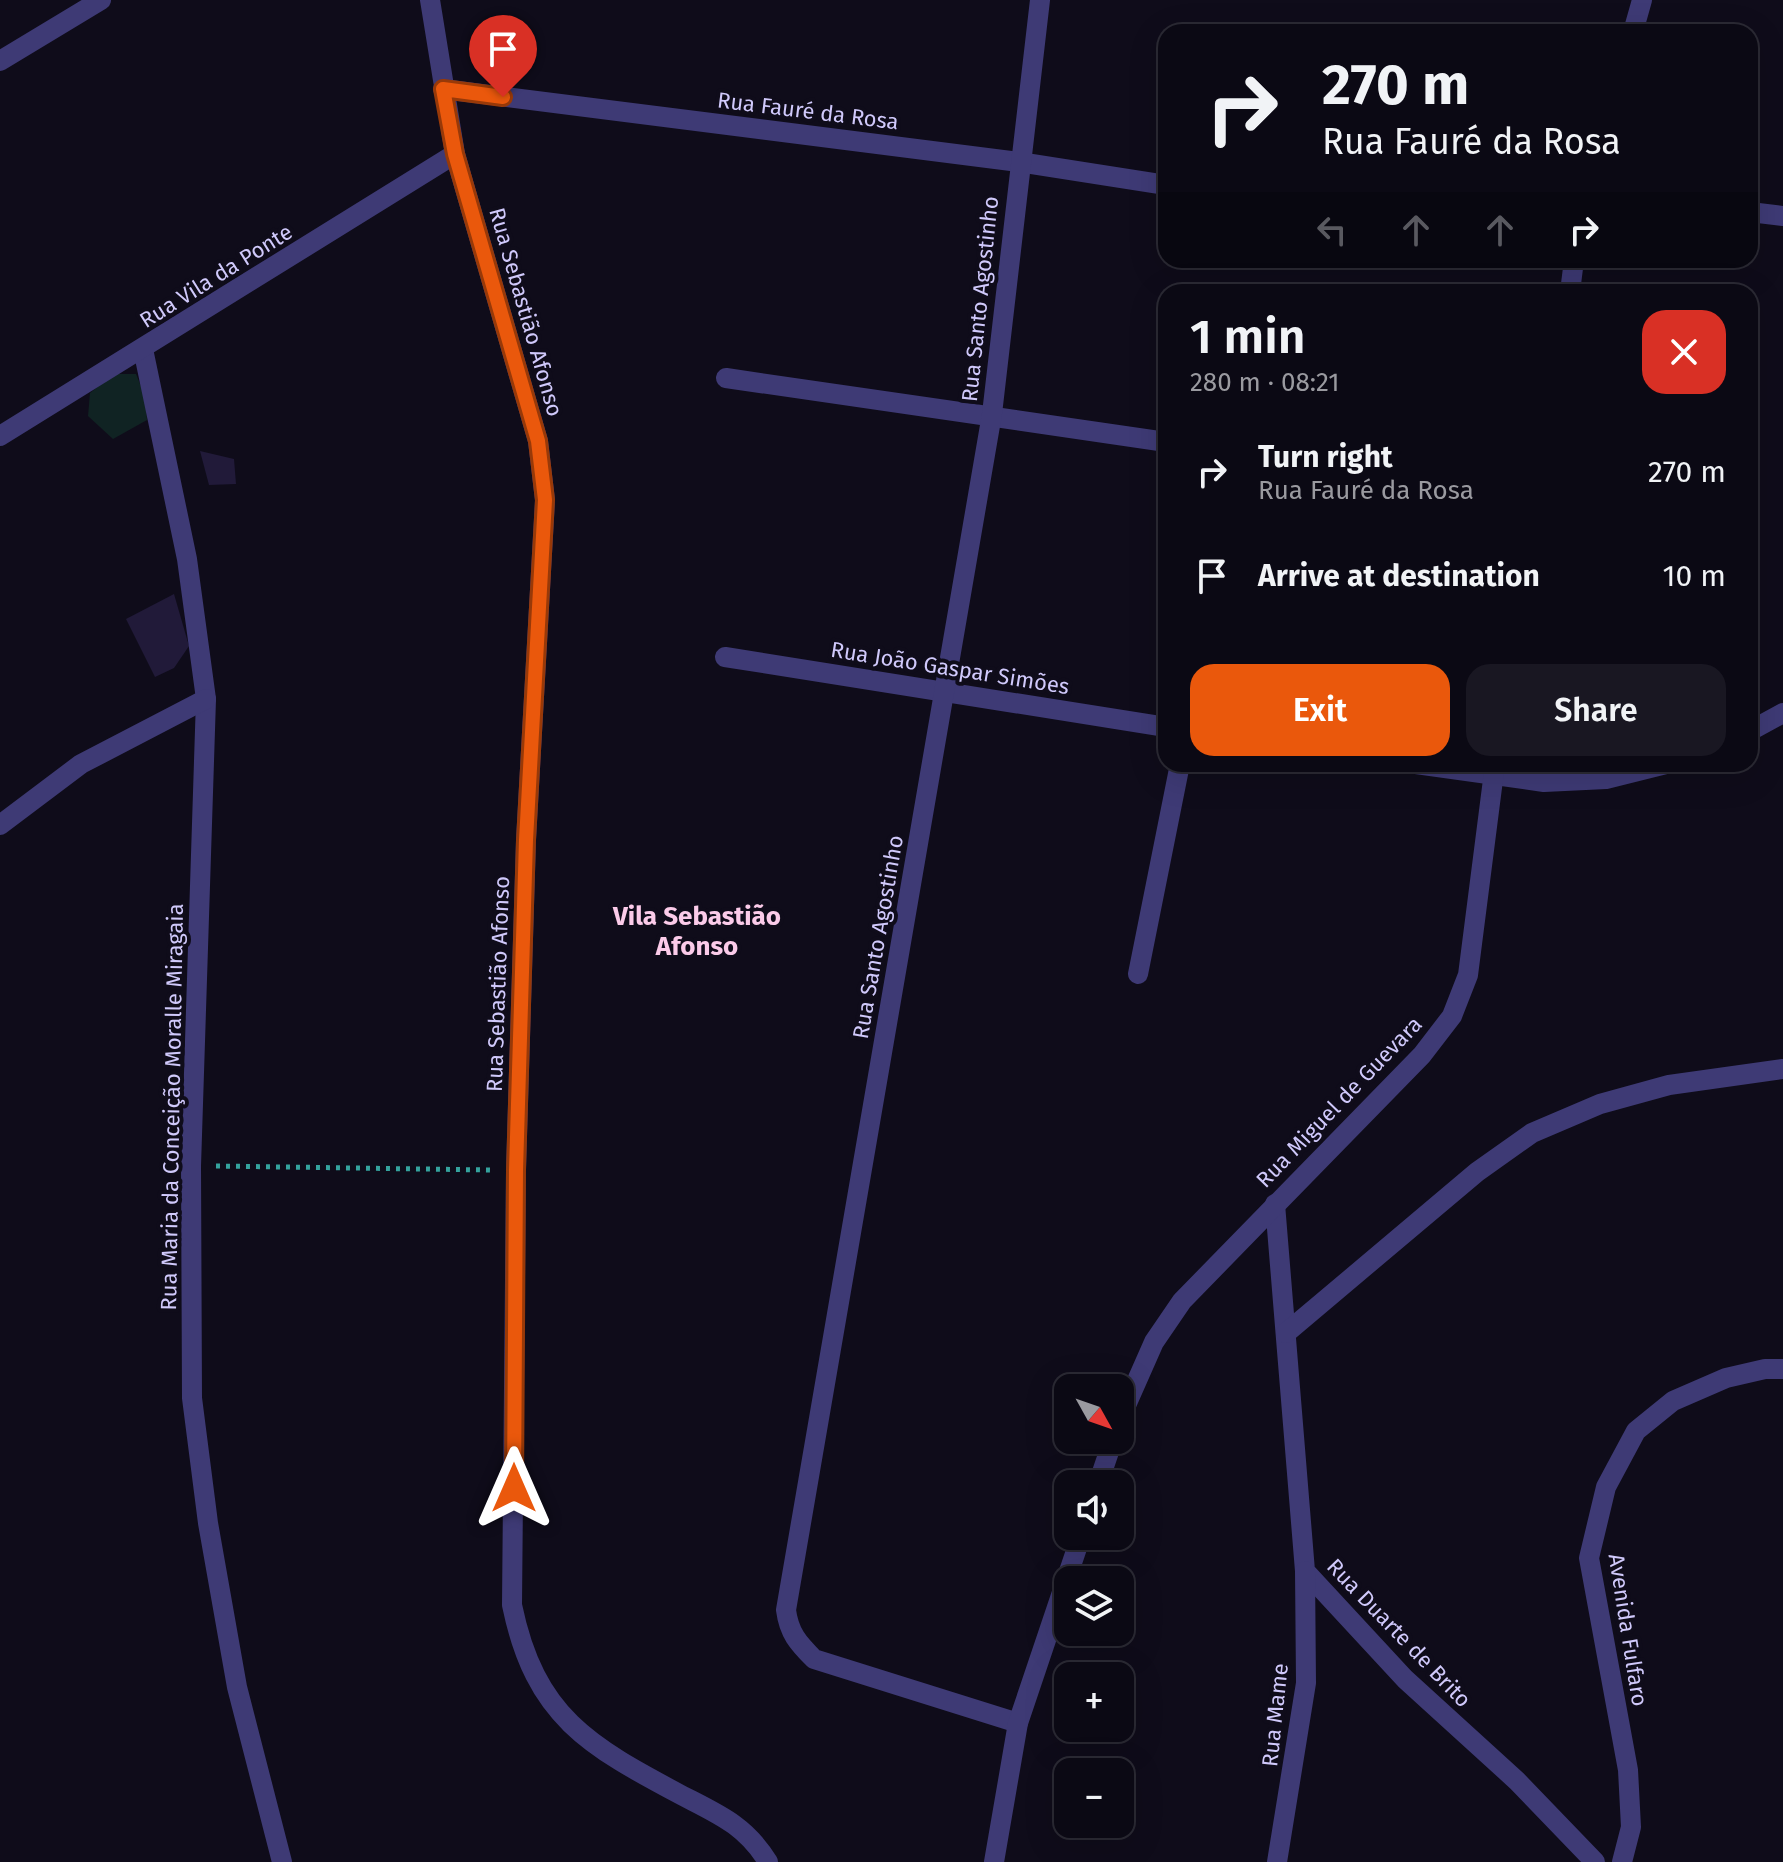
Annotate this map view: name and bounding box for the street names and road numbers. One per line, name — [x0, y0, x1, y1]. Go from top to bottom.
street label: Rua Fauré da Rosa — [716, 86, 900, 136]
street label: Rua Santo Agostinho — [956, 195, 1004, 403]
street label: Rua Sebastião Afonso — [483, 204, 569, 420]
street label: Rua Vila da Ponte — [135, 218, 297, 334]
street label: Rua João Gaspar Simões — [829, 636, 1071, 700]
street label: Rua Santo Agostinho — [847, 833, 909, 1041]
street label: Rua Sebastião Afonso — [481, 876, 515, 1092]
street label: Rua Maria da Conceição Moralle Miragaia — [155, 903, 189, 1311]
street label: Rua Miguel de Guevara — [1250, 1011, 1428, 1193]
street label: Avenida Fulfaro — [1603, 1552, 1653, 1708]
street label: Rua Duarte de Brito — [1321, 1553, 1477, 1713]
street label: Rua Mame — [1256, 1662, 1294, 1768]

